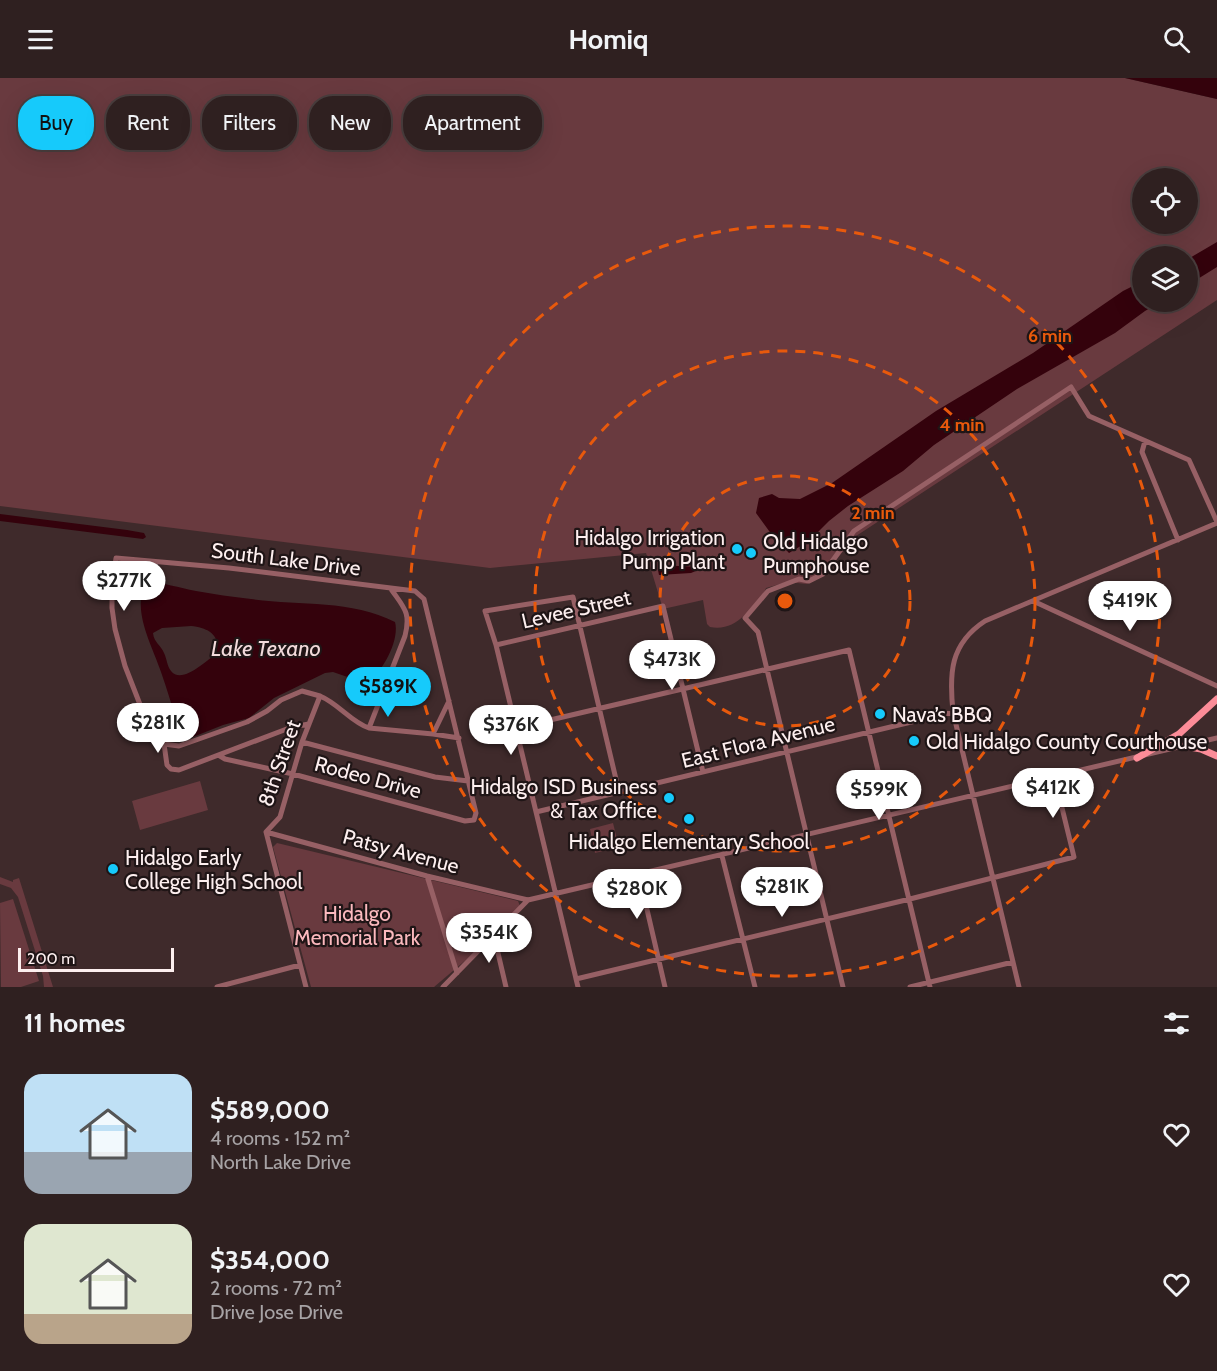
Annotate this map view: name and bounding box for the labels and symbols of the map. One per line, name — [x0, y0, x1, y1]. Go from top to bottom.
text: 6 min — [1028, 325, 1072, 347]
text: 4 min — [939, 414, 985, 436]
text: 2 min — [851, 502, 895, 524]
place label: Hidalgo Irrigation Pump Plant — [574, 525, 725, 574]
place label: Old Hidalgo Pumphouse — [763, 529, 870, 578]
street label: South Lake Drive — [210, 537, 362, 581]
marker: Hidalgo Irrigation Pump Plant — [730, 542, 744, 556]
marker: Old Hidalgo Pumphouse — [744, 546, 758, 560]
pin: $277K — [82, 561, 166, 612]
pin: $419K — [1088, 581, 1172, 632]
street label: Levee Street — [519, 584, 633, 634]
centre of rings — [775, 591, 795, 611]
water label: Lake Texano — [211, 635, 321, 662]
pin: $473K — [630, 640, 714, 691]
pin: $589K — [346, 667, 430, 718]
place label: Nava’s BBQ — [892, 702, 992, 727]
pin: $281K — [116, 703, 200, 754]
pin: $376K — [469, 705, 553, 756]
marker: Nava’s BBQ — [873, 707, 887, 721]
street label: East Flora Avenue — [679, 711, 838, 773]
street label: 8th Street — [253, 716, 305, 810]
place label: Old Hidalgo County Courthouse — [926, 729, 1207, 754]
marker: Old Hidalgo County Courthouse — [907, 734, 921, 748]
street label: Rodeo Drive — [312, 751, 424, 803]
pin: $412K — [1011, 768, 1095, 819]
pin: $599K — [837, 770, 921, 821]
place label: Hidalgo ISD Business & Tax Office — [470, 774, 657, 823]
marker: Hidalgo ISD Business & Tax Office — [662, 791, 676, 805]
marker: Hidalgo Elementary School — [682, 812, 696, 826]
street label: Patsy Avenue — [340, 823, 462, 879]
place label: Hidalgo Elementary School — [569, 829, 809, 854]
place label: Hidalgo Early College High School — [125, 845, 303, 894]
marker: Hidalgo Early College High School — [106, 862, 120, 876]
pin: $281K — [740, 867, 824, 918]
pin: $280K — [595, 869, 679, 920]
park label: Hidalgo Memorial Park — [294, 901, 421, 950]
pin: $354K — [447, 913, 531, 964]
scale bar — [18, 945, 174, 972]

